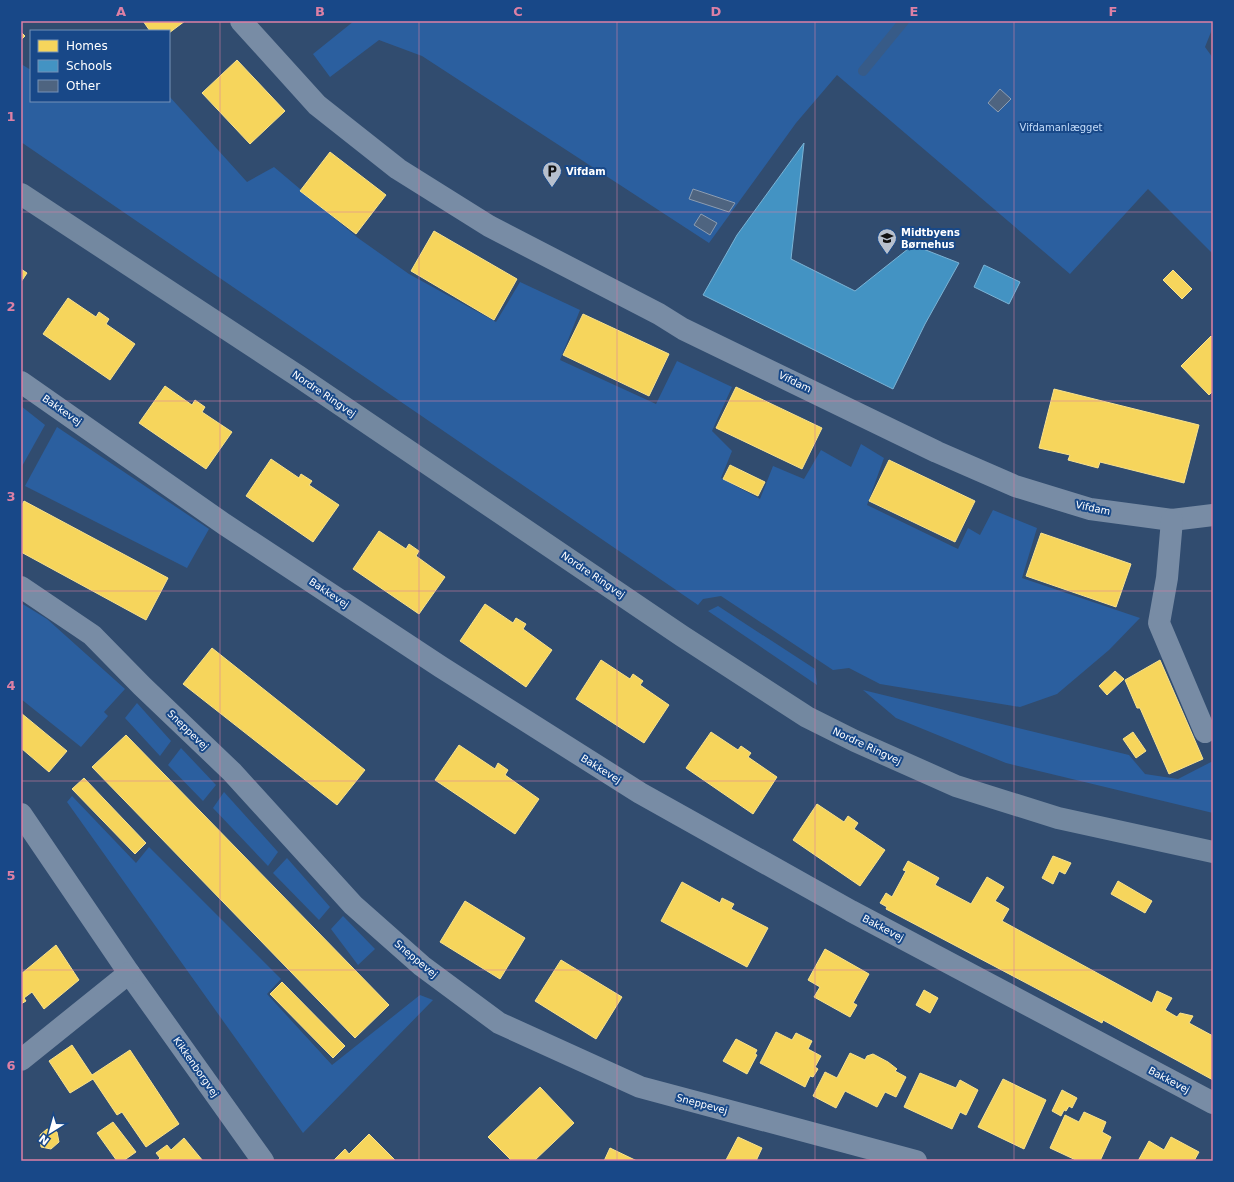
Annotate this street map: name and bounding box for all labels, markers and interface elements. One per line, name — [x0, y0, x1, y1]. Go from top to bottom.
text: A — [116, 4, 126, 19]
text: B — [315, 4, 325, 19]
text: C — [513, 4, 523, 19]
text: D — [711, 4, 722, 19]
text: E — [910, 4, 918, 19]
text: F — [1109, 4, 1117, 19]
legend — [30, 30, 170, 102]
text: Homes — [66, 39, 108, 53]
text: Schools — [66, 59, 112, 73]
text: Other — [66, 79, 100, 93]
text: 1 — [6, 109, 16, 124]
park label: Vifdamanlægget — [1020, 122, 1103, 133]
parking icon: Vifdam — [541, 160, 563, 188]
place label: Vifdam — [566, 166, 606, 177]
school or university icon: Midtbyens Børnehus — [876, 227, 898, 255]
place label: Midtbyens Børnehus — [901, 227, 960, 250]
text: 2 — [6, 299, 16, 314]
street label: Nordre Ringvej — [290, 369, 358, 419]
street label: Vifdam — [777, 369, 813, 395]
street label: Bakkevej — [40, 393, 84, 427]
text: 3 — [6, 489, 16, 504]
street label: Vifdam — [1075, 499, 1111, 517]
street label: Nordre Ringvej — [559, 550, 627, 600]
street label: Bakkevej — [307, 576, 351, 610]
text: 4 — [6, 678, 16, 693]
street label: Sneppevej — [165, 708, 211, 752]
street label: Nordre Ringvej — [831, 725, 903, 767]
street label: Bakkevej — [579, 752, 623, 786]
text: 5 — [6, 868, 16, 883]
street label: Bakkevej — [860, 913, 906, 943]
street label: Sneppevej — [392, 938, 440, 980]
street label: Kikkenborgvej — [171, 1035, 221, 1099]
text: 6 — [6, 1058, 16, 1073]
street label: Bakkevej — [1146, 1065, 1192, 1095]
street label: Sneppevej — [675, 1092, 729, 1116]
north arrow — [30, 1112, 70, 1152]
text: N — [37, 1132, 52, 1148]

